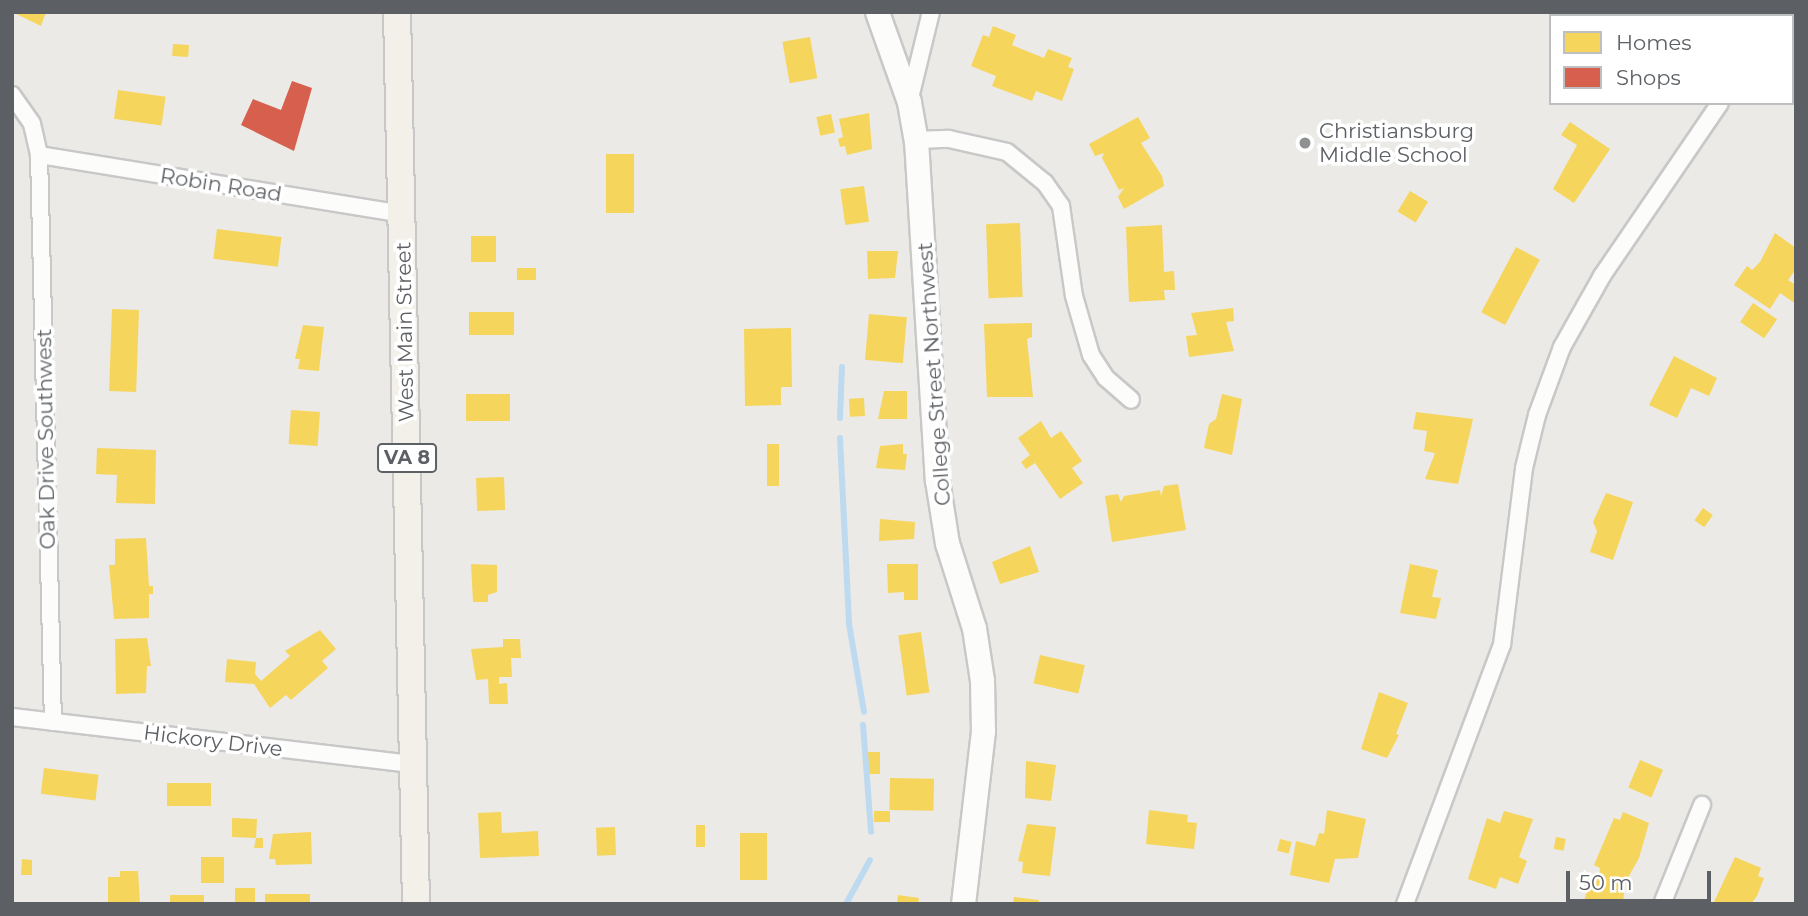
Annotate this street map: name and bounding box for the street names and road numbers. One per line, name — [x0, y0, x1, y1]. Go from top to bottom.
street label: Robin Road — [158, 163, 284, 207]
street label: College Street Northwest — [912, 241, 956, 507]
street label: West Main Street — [391, 242, 419, 422]
street label: Oak Drive Southwest — [31, 328, 61, 550]
road number: VA 8 — [376, 442, 438, 474]
street label: Hickory Drive — [142, 720, 284, 762]

